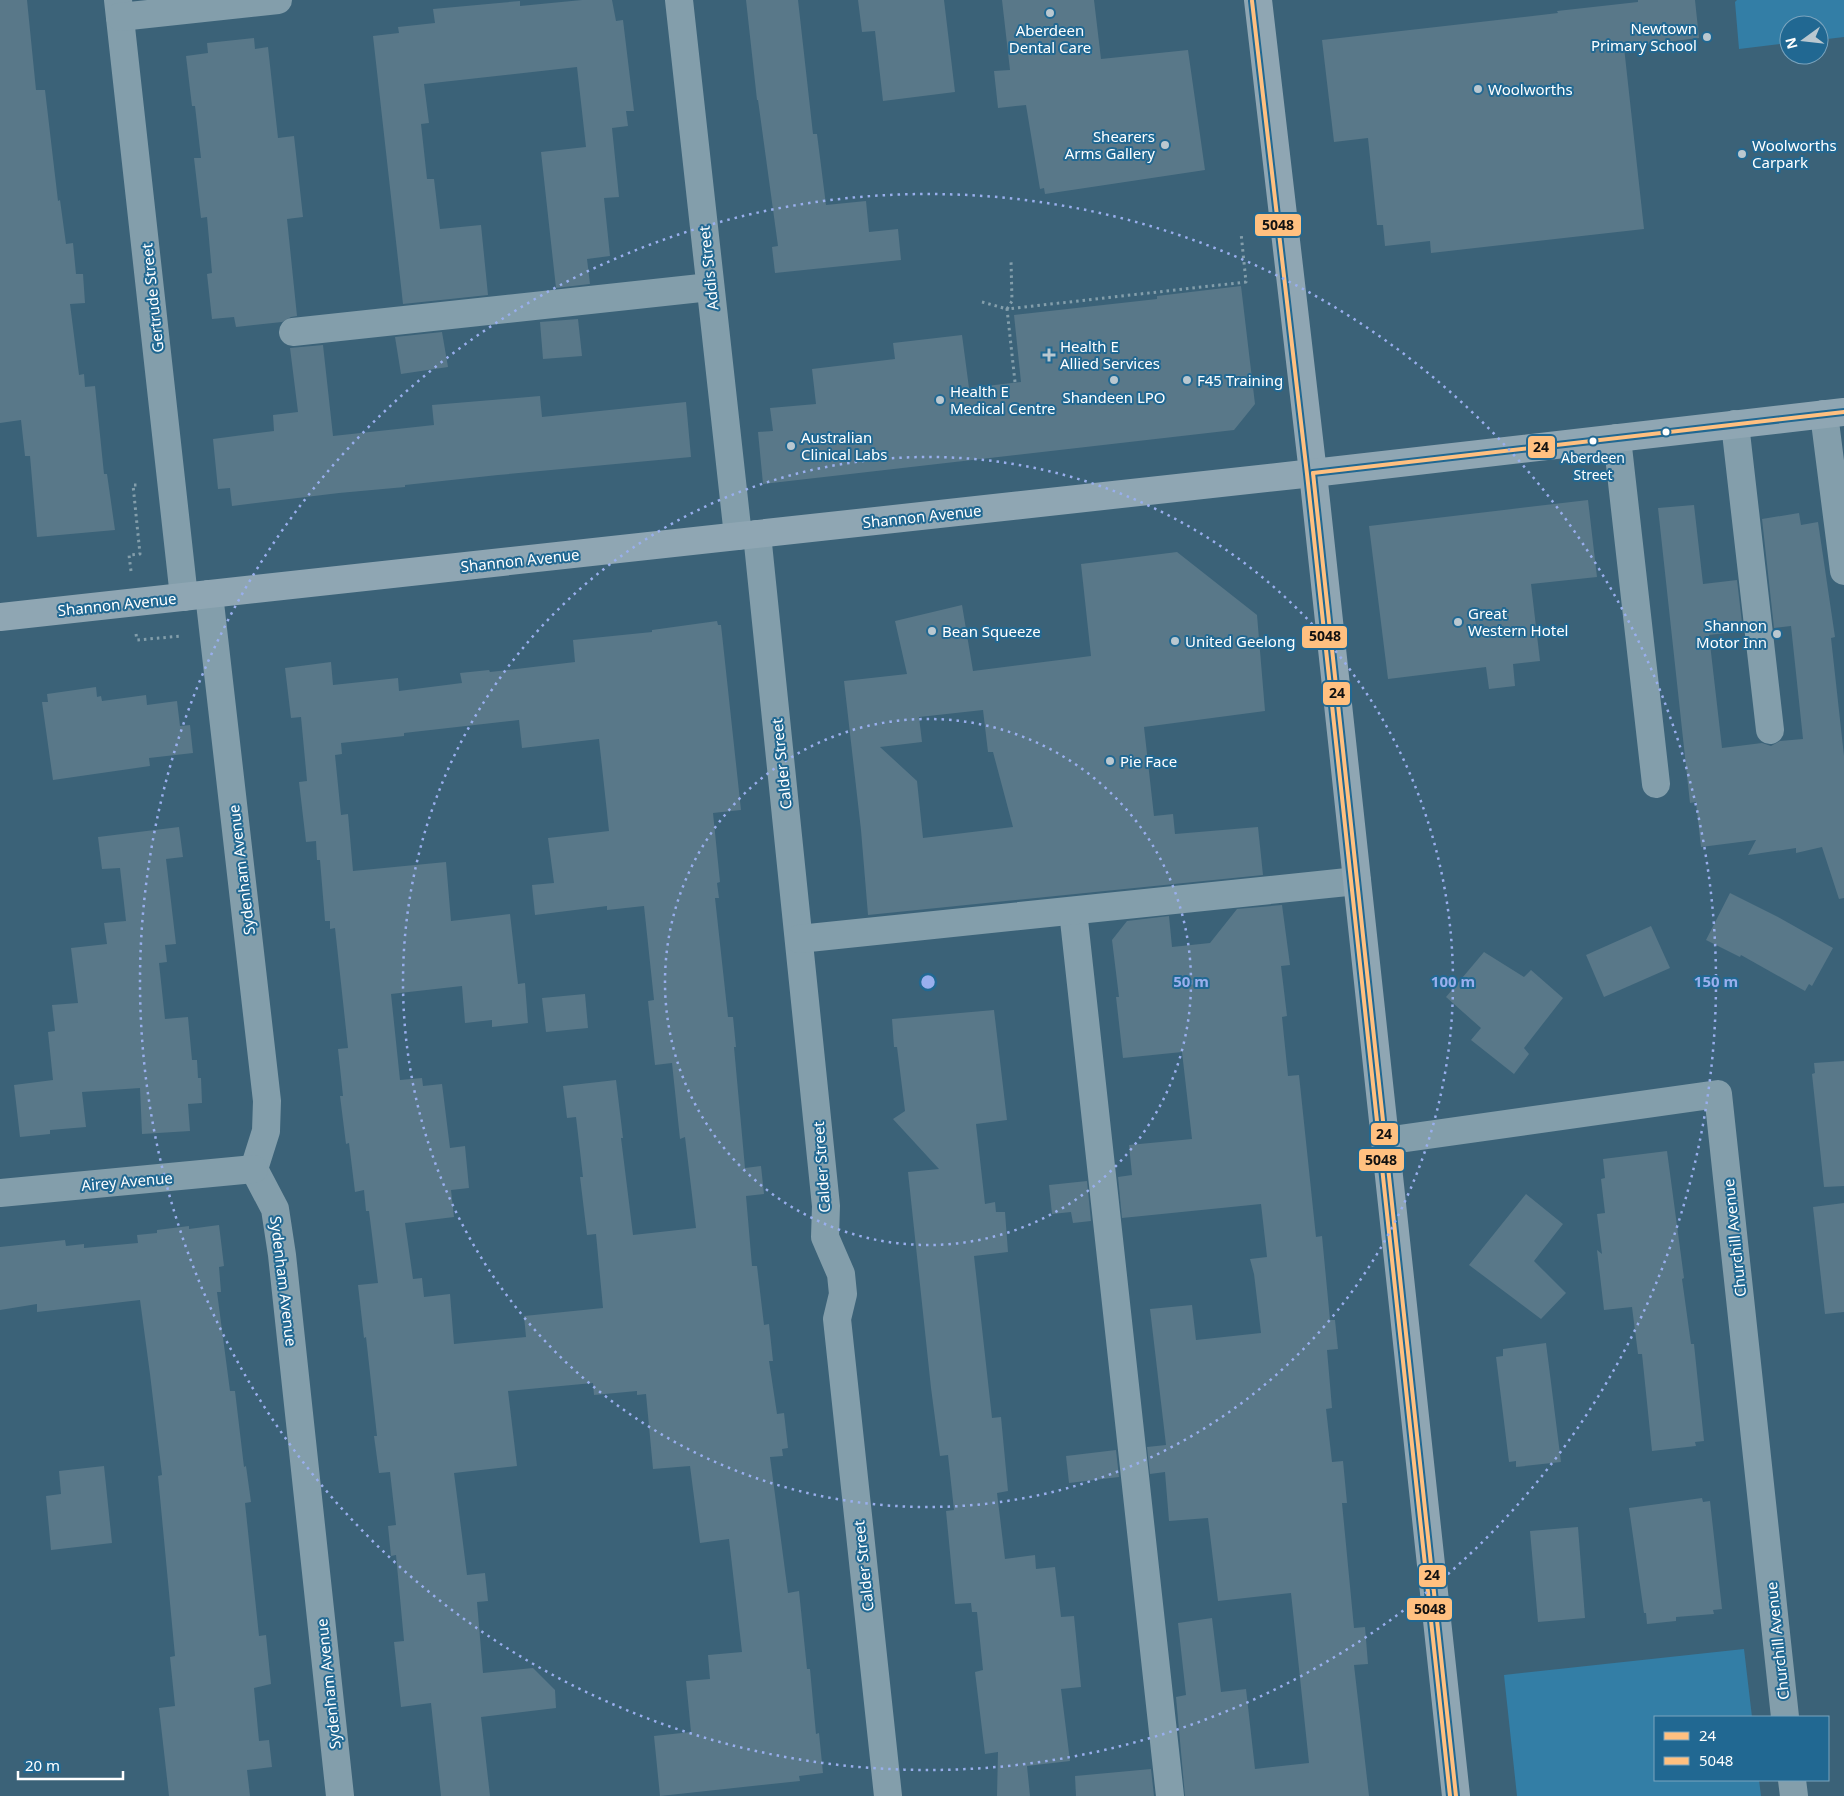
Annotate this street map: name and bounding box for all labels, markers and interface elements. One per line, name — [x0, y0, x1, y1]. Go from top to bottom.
marker: Aberdeen Dental Care — [1044, 7, 1056, 19]
north arrow — [1779, 15, 1829, 65]
place label: Newtown Primary School — [1591, 18, 1697, 55]
place label: Aberdeen Dental Care — [1009, 20, 1091, 57]
marker: Newtown Primary School — [1701, 31, 1713, 43]
text: N — [1780, 36, 1802, 51]
place label: Woolworths — [1488, 79, 1573, 99]
marker: Woolworths — [1472, 83, 1484, 95]
place label: Shearers Arms Gallery — [1065, 126, 1155, 163]
place label: Woolworths Carpark — [1752, 135, 1837, 172]
marker: Shearers Arms Gallery — [1159, 139, 1171, 151]
marker: Woolworths Carpark — [1736, 148, 1748, 160]
line badge: 5048 — [1254, 213, 1302, 237]
text: 5048 — [1262, 215, 1294, 234]
street label: Addis Street — [694, 224, 722, 311]
street label: Gertrude Street — [136, 242, 168, 354]
place label: Health E Allied Services — [1060, 336, 1160, 373]
marker: Health E Allied Services — [1042, 348, 1056, 362]
place label: F45 Training — [1197, 370, 1283, 390]
marker: Shandeen LPO — [1108, 374, 1120, 386]
marker: F45 Training — [1181, 374, 1193, 386]
place label: Health E Medical Centre — [950, 381, 1056, 418]
place label: Shandeen LPO — [1062, 387, 1166, 407]
marker: Health E Medical Centre — [934, 394, 946, 406]
place label: Australian Clinical Labs — [801, 427, 887, 464]
unlabelled marker — [1661, 427, 1671, 437]
line badge: 24 — [1527, 435, 1556, 459]
marker: Aberdeen Street — [1588, 436, 1598, 446]
text: 24 — [1533, 437, 1549, 456]
marker: Australian Clinical Labs — [785, 440, 797, 452]
place label: Aberdeen Street — [1561, 448, 1625, 484]
street label: Shannon Avenue — [862, 500, 982, 532]
street label: Shannon Avenue — [460, 544, 580, 576]
street label: Shannon Avenue — [57, 588, 177, 620]
place label: Great Western Hotel — [1468, 603, 1568, 640]
place label: Shannon Motor Inn — [1696, 615, 1767, 652]
marker: Great Western Hotel — [1452, 616, 1464, 628]
place label: Bean Squeeze — [942, 621, 1041, 641]
marker: Bean Squeeze — [926, 625, 938, 637]
line badge: 5048 — [1301, 625, 1348, 649]
text: 5048 — [1309, 626, 1341, 645]
marker: Shannon Motor Inn — [1771, 628, 1783, 640]
place label: United Geelong — [1185, 631, 1295, 651]
marker: United Geelong — [1169, 635, 1181, 647]
line badge: 24 — [1322, 681, 1351, 706]
text: 24 — [1329, 683, 1345, 702]
street label: Calder Street — [766, 717, 796, 811]
place label: Pie Face — [1120, 751, 1177, 771]
marker: Pie Face — [1104, 755, 1116, 767]
street label: Sydenham Avenue — [223, 804, 259, 936]
text: 50 m — [1173, 971, 1209, 991]
text: 100 m — [1431, 971, 1475, 991]
text: 150 m — [1694, 971, 1738, 991]
centre of rings — [919, 973, 937, 991]
street label: Calder Street — [808, 1120, 834, 1213]
line badge: 24 — [1370, 1122, 1399, 1146]
text: 24 — [1376, 1124, 1392, 1143]
line badge: 5048 — [1358, 1148, 1405, 1172]
text: 5048 — [1365, 1150, 1397, 1169]
street label: Airey Avenue — [80, 1167, 174, 1195]
street label: Churchill Avenue — [1718, 1178, 1750, 1298]
street label: Sydenham Avenue — [266, 1215, 302, 1347]
street label: Calder Street — [848, 1519, 878, 1613]
line badge: 24 — [1418, 1564, 1447, 1588]
text: 24 — [1424, 1565, 1440, 1584]
street label: Churchill Avenue — [1761, 1581, 1793, 1701]
line badge: 5048 — [1406, 1597, 1453, 1621]
text: 5048 — [1414, 1599, 1446, 1618]
street label: Sydenham Avenue — [311, 1618, 345, 1750]
legend — [1654, 1716, 1829, 1781]
text: 24 — [1699, 1725, 1717, 1745]
scale bar — [18, 1748, 122, 1780]
text: 5048 — [1699, 1750, 1733, 1770]
text: 20 m — [25, 1755, 60, 1775]

